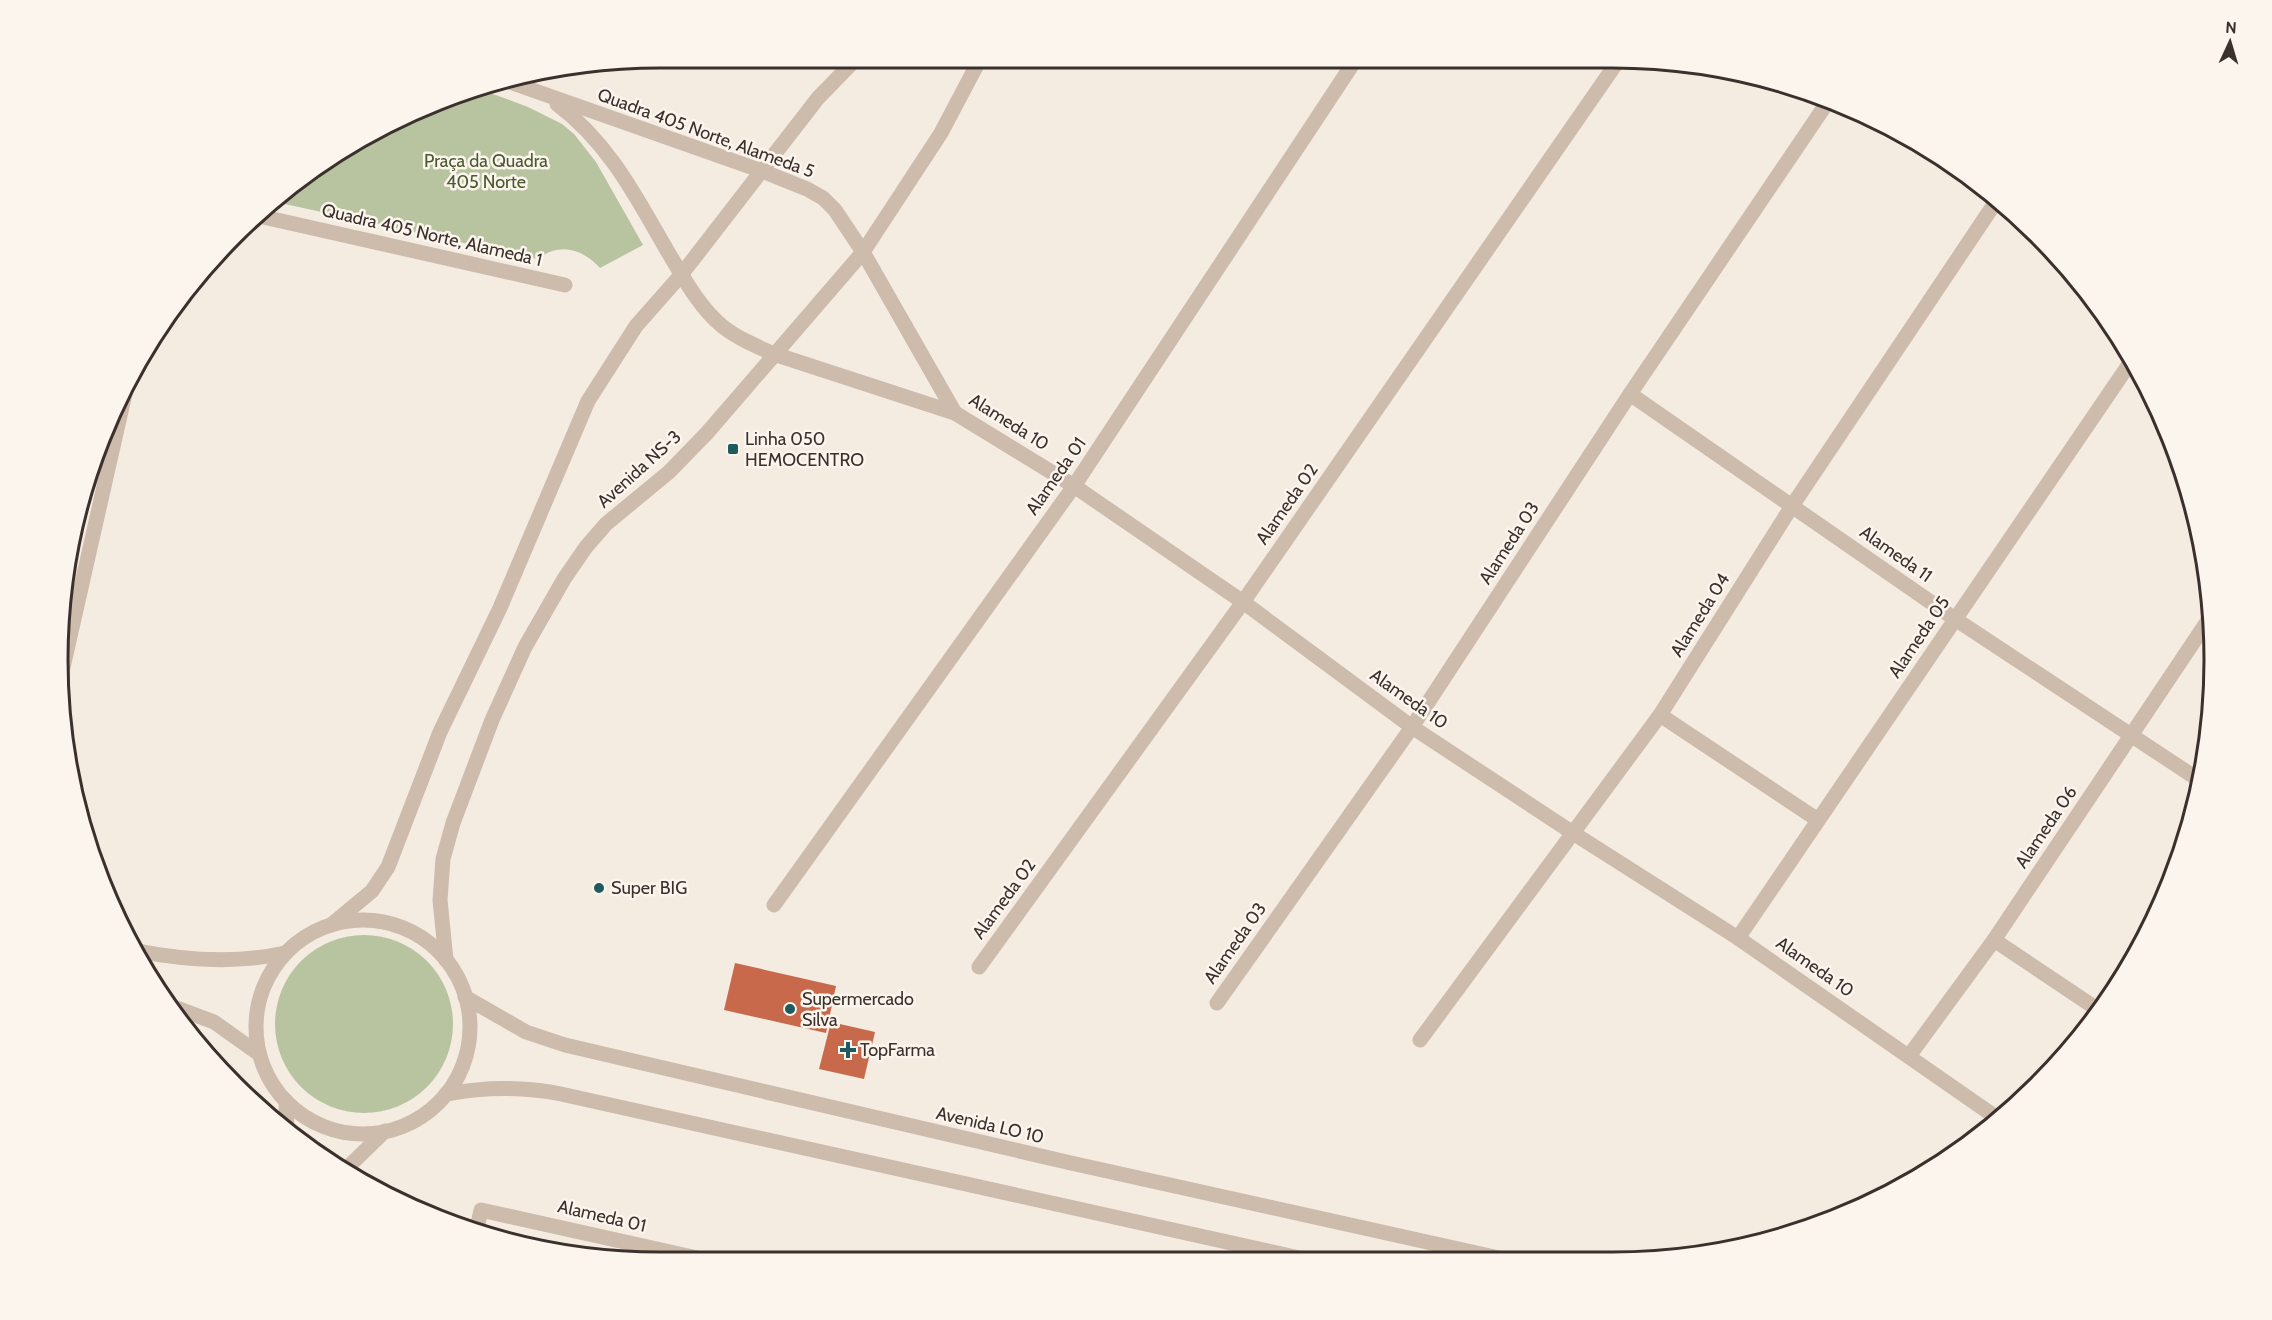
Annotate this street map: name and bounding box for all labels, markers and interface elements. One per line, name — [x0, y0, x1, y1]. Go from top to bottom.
north arrow — [2200, 12, 2260, 72]
text: N — [2225, 18, 2237, 37]
street label: Quadra 405 Norte, Alameda 5 — [595, 83, 817, 183]
park label: Praça da Quadra 405 Norte — [424, 150, 548, 193]
street label: Quadra 405 Norte, Alameda 1 — [320, 199, 544, 271]
street label: Alameda 10 — [965, 389, 1053, 455]
street label: Avenida NS-3 — [593, 426, 685, 512]
place label: Linha 050 HEMOCENTRO — [745, 428, 864, 471]
street label: Alameda 01 — [1021, 433, 1091, 519]
marker: Linha 050 HEMOCENTRO — [726, 442, 740, 456]
street label: Alameda 02 — [1251, 459, 1323, 549]
street label: Alameda 03 — [1474, 498, 1544, 588]
street label: Alameda 11 — [1856, 521, 1936, 587]
street label: Alameda 04 — [1666, 569, 1734, 661]
street label: Alameda 05 — [1884, 592, 1954, 682]
street label: Alameda 10 — [1366, 664, 1452, 734]
street label: Alameda 06 — [2011, 782, 2081, 872]
street label: Alameda 02 — [968, 855, 1040, 943]
place label: Super BIG — [611, 877, 687, 899]
marker: Super BIG — [592, 881, 606, 895]
street label: Alameda 03 — [1199, 898, 1271, 988]
street label: Alameda 10 — [1772, 932, 1858, 1002]
place label: Supermercado Silva — [802, 988, 914, 1031]
marker: Supermercado Silva — [783, 1002, 797, 1016]
place label: TopFarma — [860, 1039, 935, 1061]
marker: TopFarma — [841, 1043, 855, 1057]
street label: Avenida LO 10 — [934, 1102, 1046, 1148]
street label: Alameda 01 — [556, 1195, 648, 1237]

